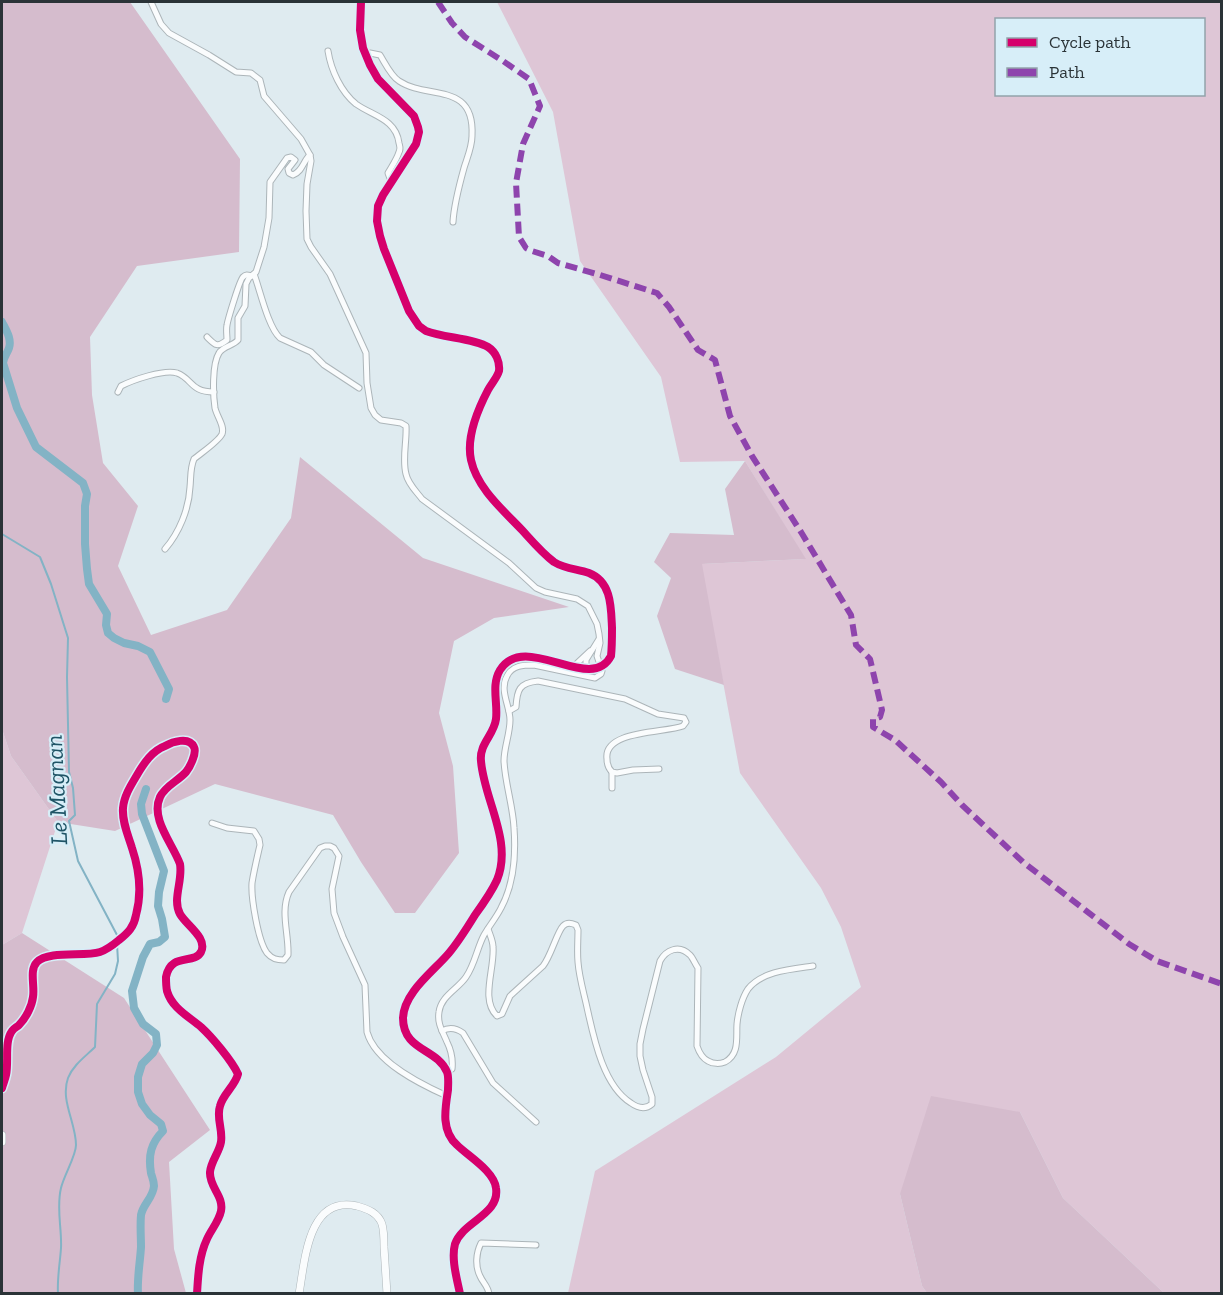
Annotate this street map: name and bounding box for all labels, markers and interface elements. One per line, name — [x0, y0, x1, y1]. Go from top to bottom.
legend — [995, 18, 1205, 96]
text: Cycle path — [1049, 31, 1131, 53]
text: Path — [1049, 61, 1085, 83]
water label: Le Magnan — [39, 734, 73, 846]

